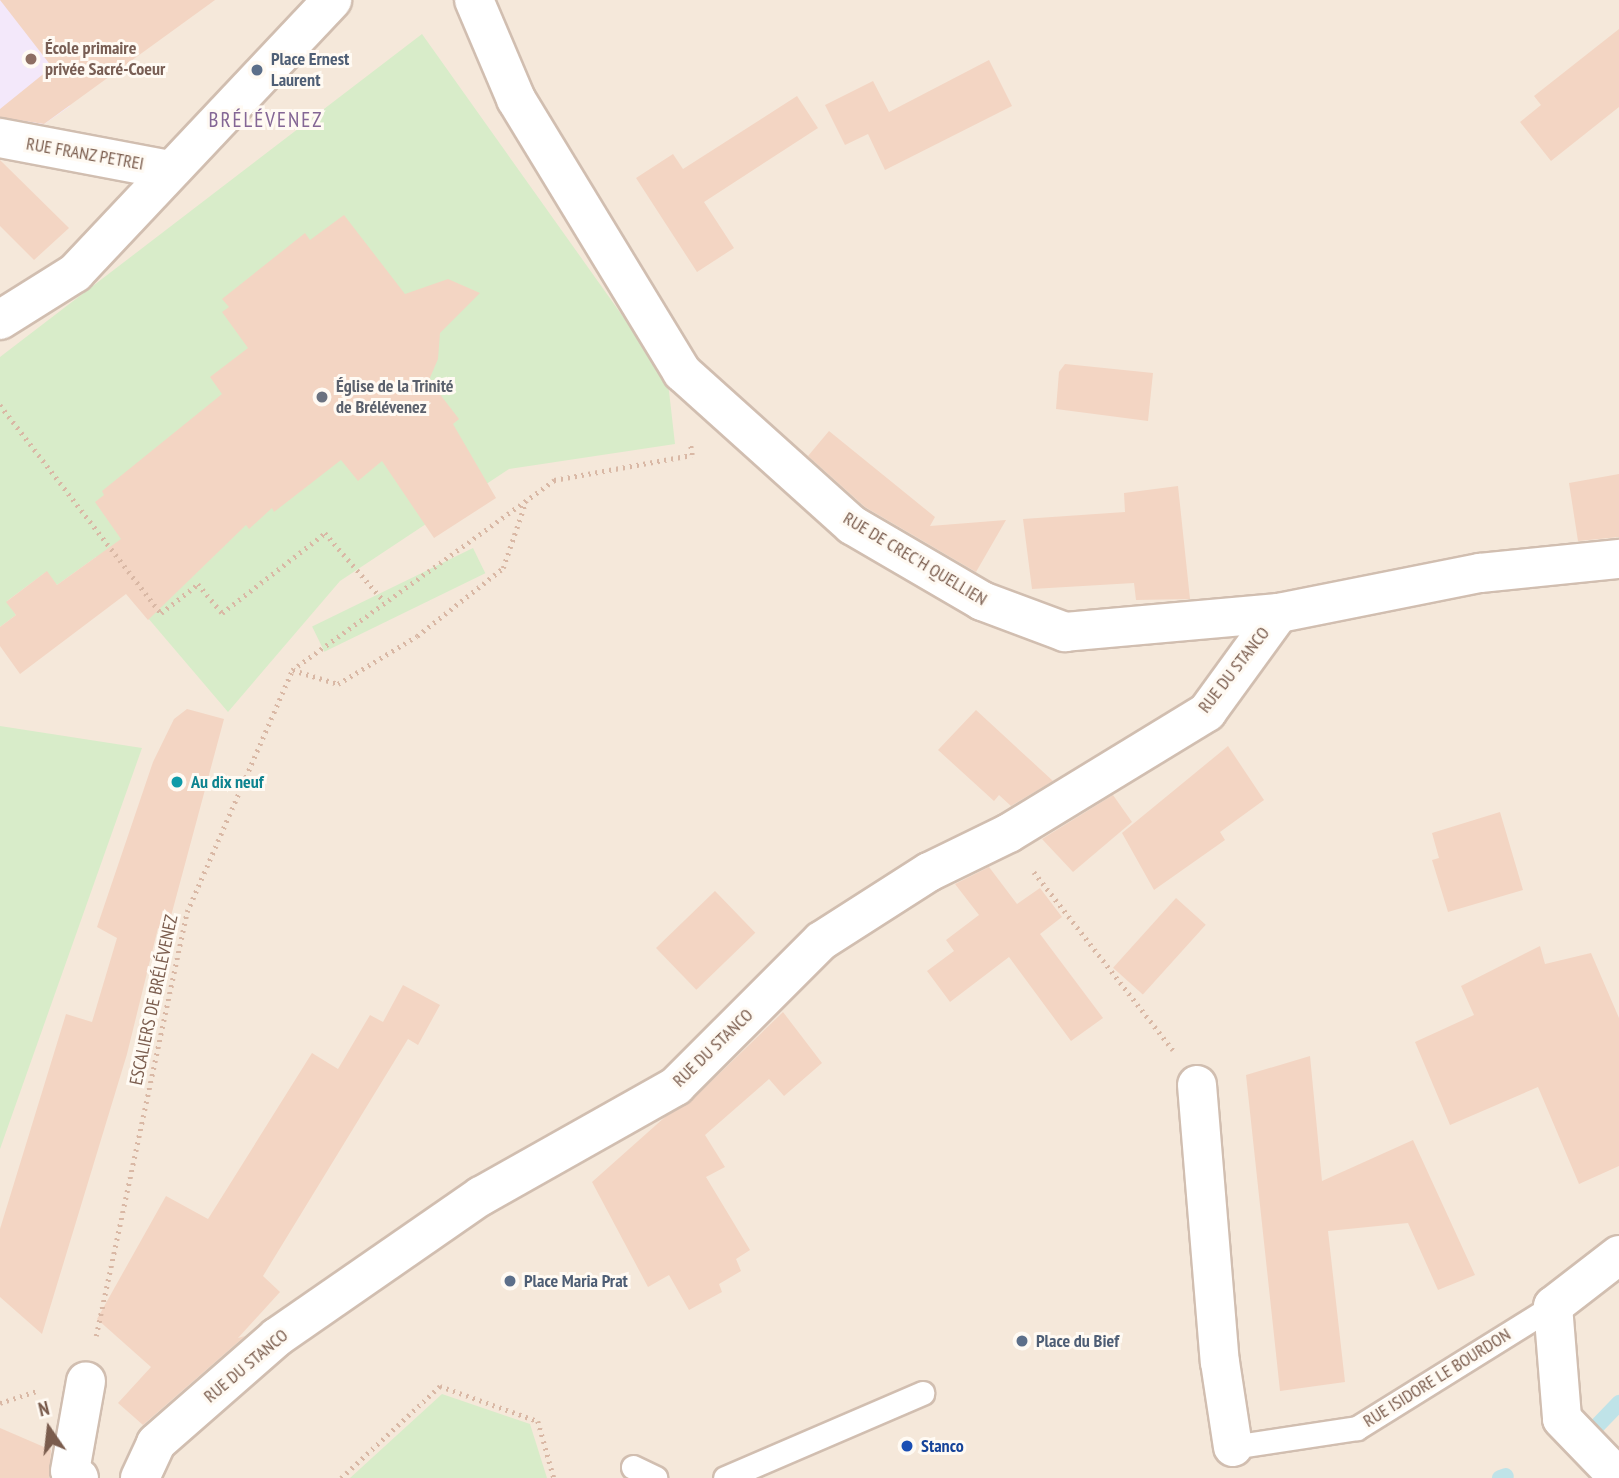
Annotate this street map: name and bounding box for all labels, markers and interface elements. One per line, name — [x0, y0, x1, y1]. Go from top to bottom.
place label: École primaire privée Sacré-Coeur — [45, 38, 165, 80]
place label: Place Ernest Laurent — [271, 49, 349, 92]
marker: École primaire privée Sacré-Coeur — [23, 51, 39, 67]
marker: Place Ernest Laurent — [249, 62, 265, 78]
district label: BRÉLÉVENEZ — [210, 107, 322, 133]
street label: RUE FRANZ PETREI — [24, 133, 146, 175]
place label: Église de la Trinité de Brélévenez — [336, 376, 454, 418]
marker: Église de la Trinité de Brélévenez — [314, 389, 330, 405]
street label: RUE DE CREC'H QUELLIEN — [839, 508, 991, 610]
street label: RUE DU STANCO — [1194, 623, 1274, 717]
place label: Au dix neuf — [191, 771, 264, 793]
marker: Au dix neuf — [169, 774, 185, 790]
street label: ESCALIERS DE BRÉLÉVENEZ — [125, 913, 183, 1087]
street label: RUE DU STANCO — [668, 1004, 758, 1092]
place label: Place Maria Prat — [524, 1270, 628, 1292]
marker: Place Maria Prat — [502, 1273, 518, 1289]
street label: RUE ISIDORE LE BOURDON — [1359, 1324, 1515, 1432]
street label: RUE DU STANCO — [200, 1325, 292, 1407]
place label: Place du Bief — [1036, 1330, 1119, 1352]
marker: Place du Bief — [1014, 1333, 1030, 1349]
north arrow — [14, 1394, 84, 1464]
text: N — [36, 1396, 52, 1422]
place label: Stanco — [921, 1435, 964, 1457]
marker: Stanco — [899, 1438, 915, 1454]

